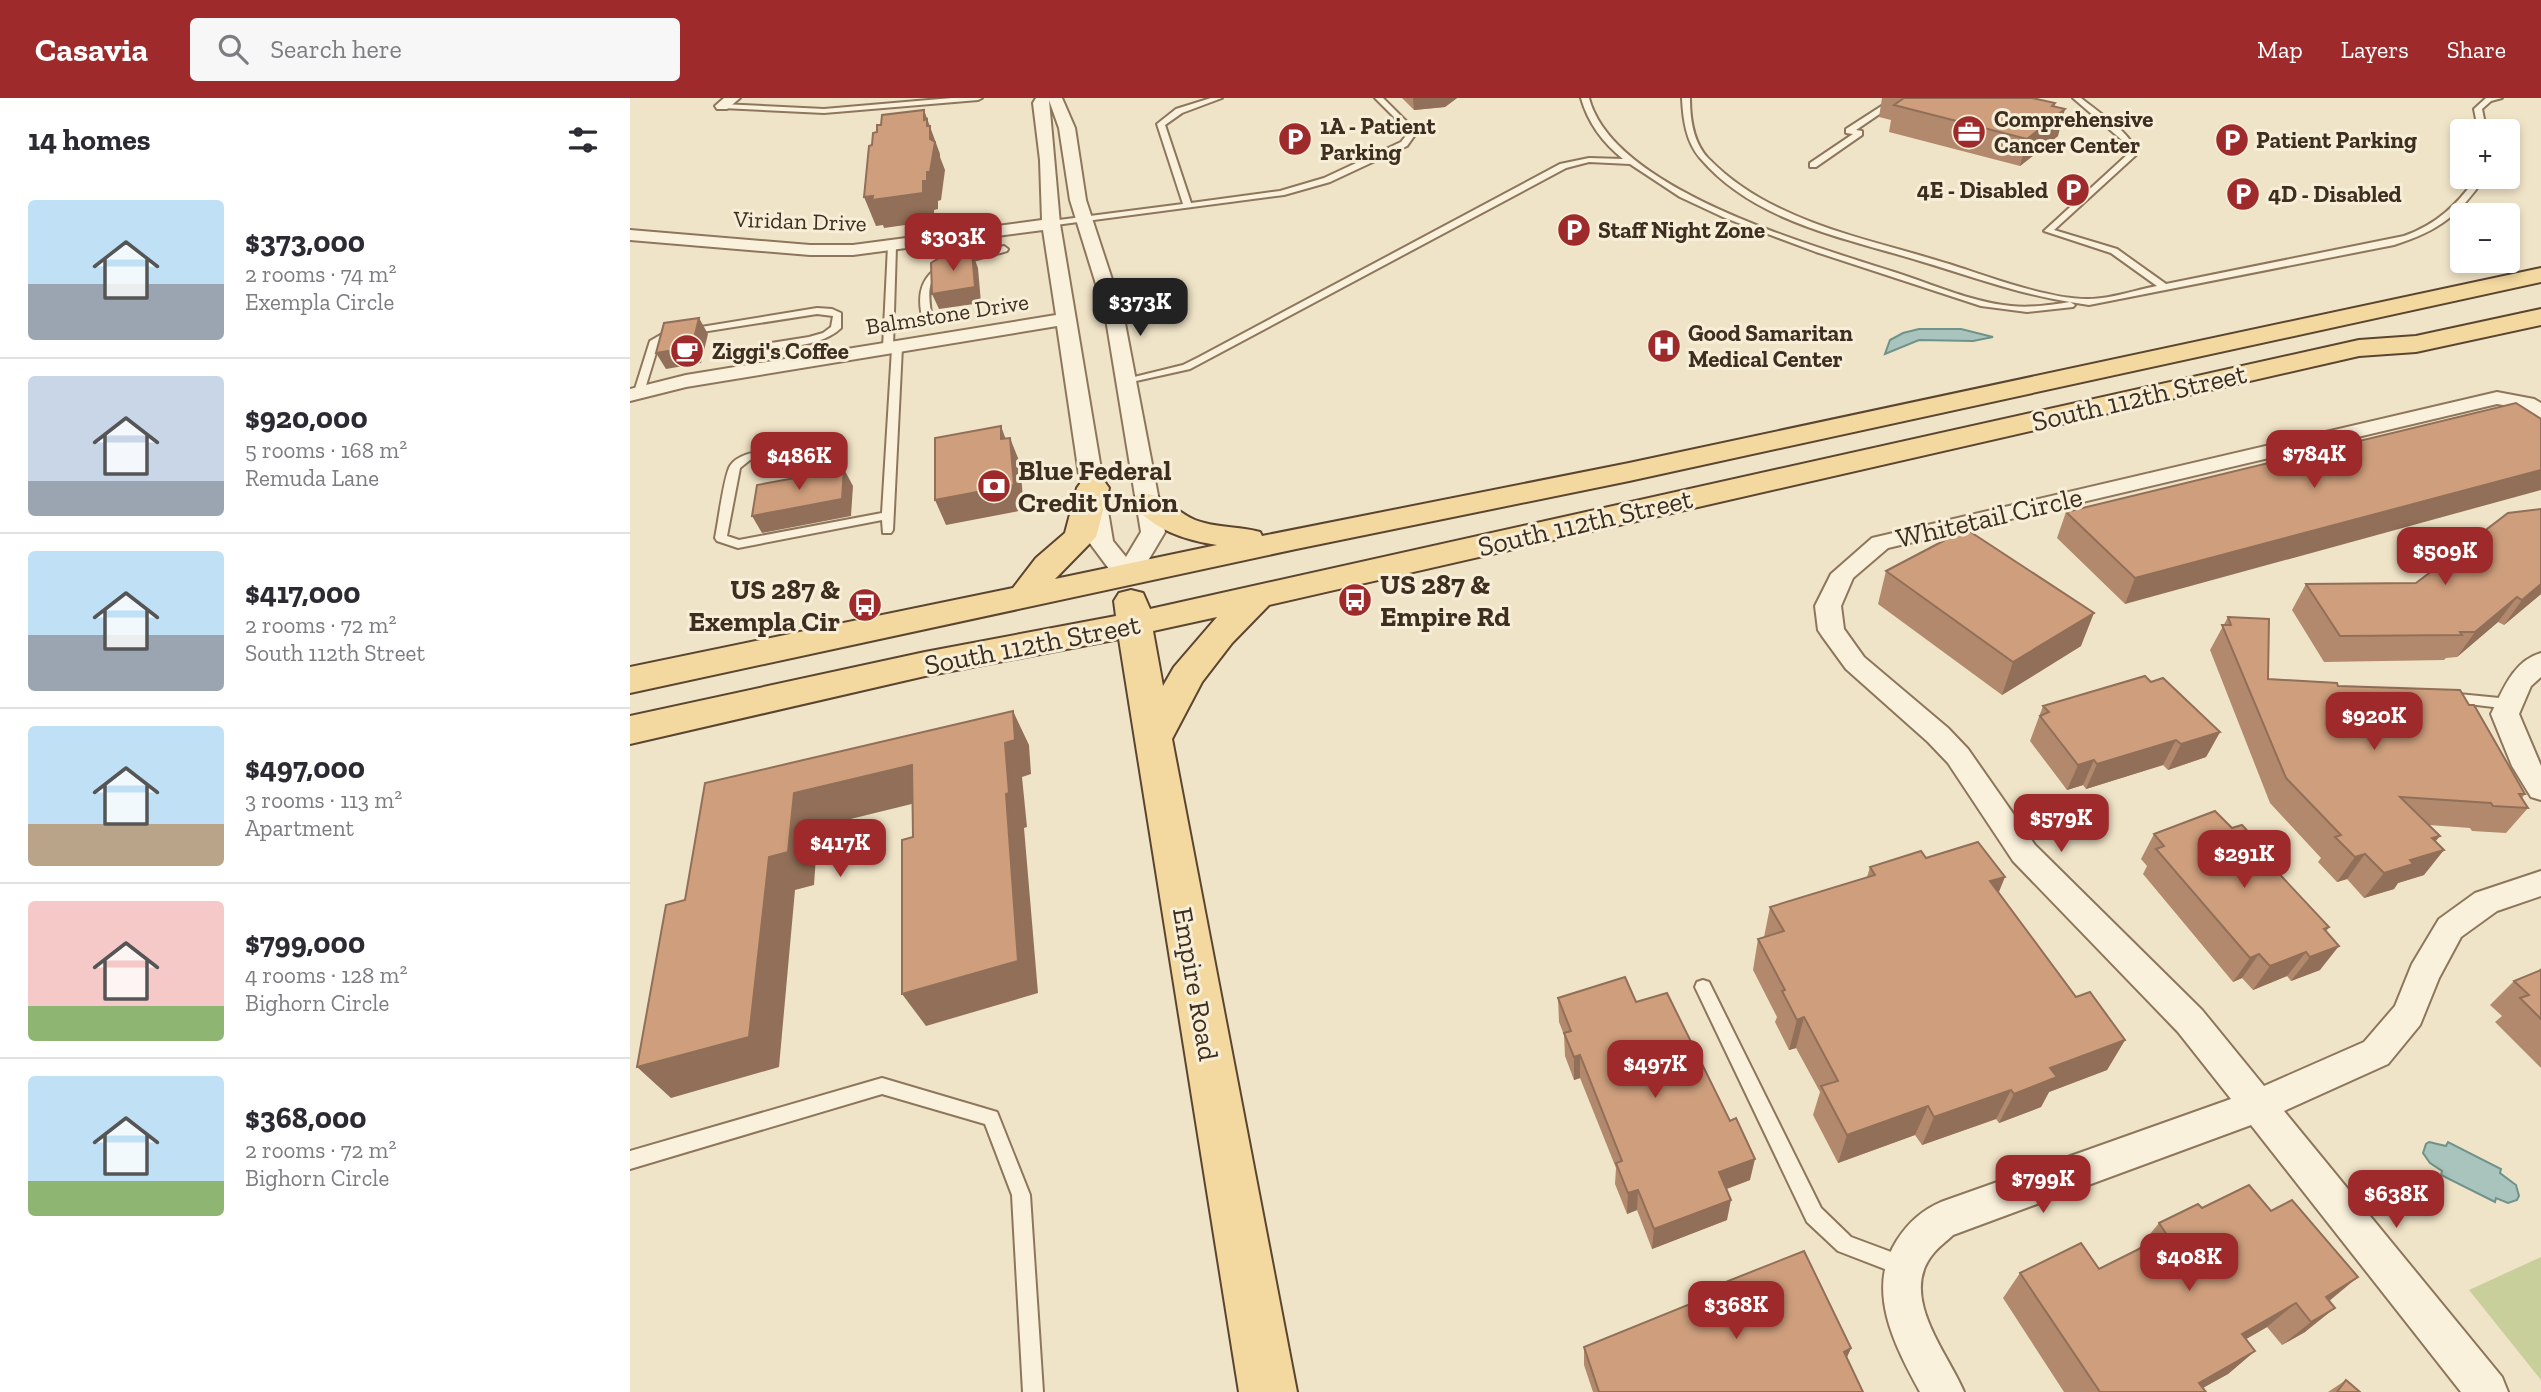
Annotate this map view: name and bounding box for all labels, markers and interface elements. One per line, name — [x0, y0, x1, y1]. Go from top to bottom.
search box — [190, 18, 680, 81]
text: Casavia — [35, 30, 148, 69]
icon: search — [214, 30, 252, 68]
text: Search here — [270, 33, 402, 65]
text: Map — [2257, 35, 2303, 64]
text: Layers — [2341, 35, 2409, 64]
text: Share — [2447, 35, 2506, 64]
place label: Comprehensive Cancer Center — [1994, 105, 2153, 159]
place label: 1A - Patient Parking — [1320, 112, 1436, 166]
office icon: Comprehensive Cancer Center — [1950, 113, 1988, 151]
map controls — [2450, 119, 2520, 273]
button: + — [2450, 119, 2520, 189]
parking icon: 1A - Patient Parking — [1276, 120, 1314, 158]
icon: filters — [564, 121, 602, 159]
parking icon: Patient Parking — [2213, 121, 2251, 159]
text: 14 homes — [28, 122, 151, 158]
place label: Patient Parking — [2256, 126, 2417, 154]
parking icon: 4E - Disabled — [2054, 171, 2092, 209]
parking icon: 4D - Disabled — [2224, 175, 2262, 213]
place label: 4E - Disabled — [1917, 176, 2048, 204]
place label: 4D - Disabled — [2268, 180, 2402, 208]
button: − — [2450, 203, 2520, 273]
street label: Viridan Drive — [732, 205, 867, 237]
parking icon: Staff Night Zone — [1555, 211, 1593, 249]
pin: $303K — [904, 214, 1002, 273]
place label: Staff Night Zone — [1598, 216, 1765, 244]
text: $303K — [921, 222, 985, 250]
text: $373,000 — [245, 224, 365, 260]
icon: home — [84, 228, 168, 312]
text: 2 rooms · 74 m² — [245, 260, 396, 288]
pin: $373K — [1091, 278, 1189, 338]
street label: Balmstone Drive — [863, 287, 1031, 341]
text: $373K — [1109, 287, 1171, 315]
text: Exempla Circle — [245, 288, 394, 316]
place label: Good Samaritan Medical Center — [1688, 319, 1853, 373]
hospital icon: Good Samaritan Medical Center — [1645, 327, 1683, 365]
cafe icon: Ziggi's Coffee — [668, 332, 706, 370]
place label: Ziggi's Coffee — [712, 337, 849, 365]
street label: South 112th Street — [2029, 357, 2250, 438]
text: $920,000 — [245, 400, 368, 436]
icon: home — [84, 404, 168, 488]
pin: $784K — [2265, 430, 2363, 490]
pin: $486K — [750, 432, 848, 492]
text: 5 rooms · 168 m² — [245, 436, 407, 464]
text: $784K — [2282, 439, 2346, 467]
text: $486K — [767, 441, 831, 469]
place label: Blue Federal Credit Union — [1018, 454, 1179, 519]
text: Remuda Lane — [245, 464, 379, 492]
bank icon: Blue Federal Credit Union — [975, 467, 1013, 505]
street label: Whitetail Circle — [1893, 480, 2085, 555]
street label: South 112th Street — [1475, 482, 1696, 563]
pin: $509K — [2396, 528, 2494, 587]
text: $509K — [2413, 536, 2477, 564]
place label: US 287 & Empire Rd — [1380, 568, 1510, 633]
place label: US 287 & Exempla Cir — [688, 573, 840, 638]
text: $417,000 — [245, 575, 361, 611]
icon: home — [84, 579, 168, 663]
bus stop icon: US 287 & Empire Rd — [1336, 581, 1374, 619]
bus stop icon: US 287 & Exempla Cir — [846, 586, 884, 624]
street label: South 112th Street — [921, 607, 1143, 682]
text: 2 rooms · 72 m² — [245, 611, 396, 639]
text: South 112th Street — [245, 639, 425, 667]
pin: $920K — [2325, 692, 2423, 752]
text: $920K — [2342, 701, 2406, 729]
text: $497,000 — [245, 750, 365, 786]
icon: home — [84, 754, 168, 838]
text: 3 rooms · 113 m² — [245, 786, 402, 814]
pin: $579K — [2012, 794, 2110, 854]
text: $579K — [2030, 803, 2092, 831]
text: Apartment — [245, 814, 354, 842]
pin: $417K — [791, 820, 889, 879]
text: $417K — [810, 828, 870, 856]
pin: $291K — [2195, 830, 2293, 890]
text: $291K — [2214, 839, 2274, 867]
street label: Empire Road — [1166, 905, 1225, 1063]
text: $799,000 — [245, 925, 365, 961]
icon: home — [84, 929, 168, 1013]
text: 4 rooms · 128 m² — [245, 961, 407, 989]
text: Bighorn Circle — [245, 989, 389, 1017]
pin: $497K — [1606, 1040, 1704, 1100]
text: $497K — [1623, 1049, 1687, 1077]
text: $368,000 — [245, 1100, 366, 1136]
icon: home — [84, 1104, 168, 1188]
text: 2 rooms · 72 m² — [245, 1136, 396, 1164]
pin: $799K — [1994, 1156, 2092, 1215]
text: Bighorn Circle — [245, 1164, 389, 1192]
text: $799K — [2012, 1164, 2074, 1192]
pin: $638K — [2347, 1170, 2445, 1230]
text: $638K — [2364, 1179, 2428, 1207]
pin: $408K — [2140, 1234, 2238, 1293]
text: $408K — [2156, 1242, 2222, 1270]
pin: $368K — [1687, 1282, 1785, 1341]
text: $368K — [1704, 1290, 1768, 1318]

